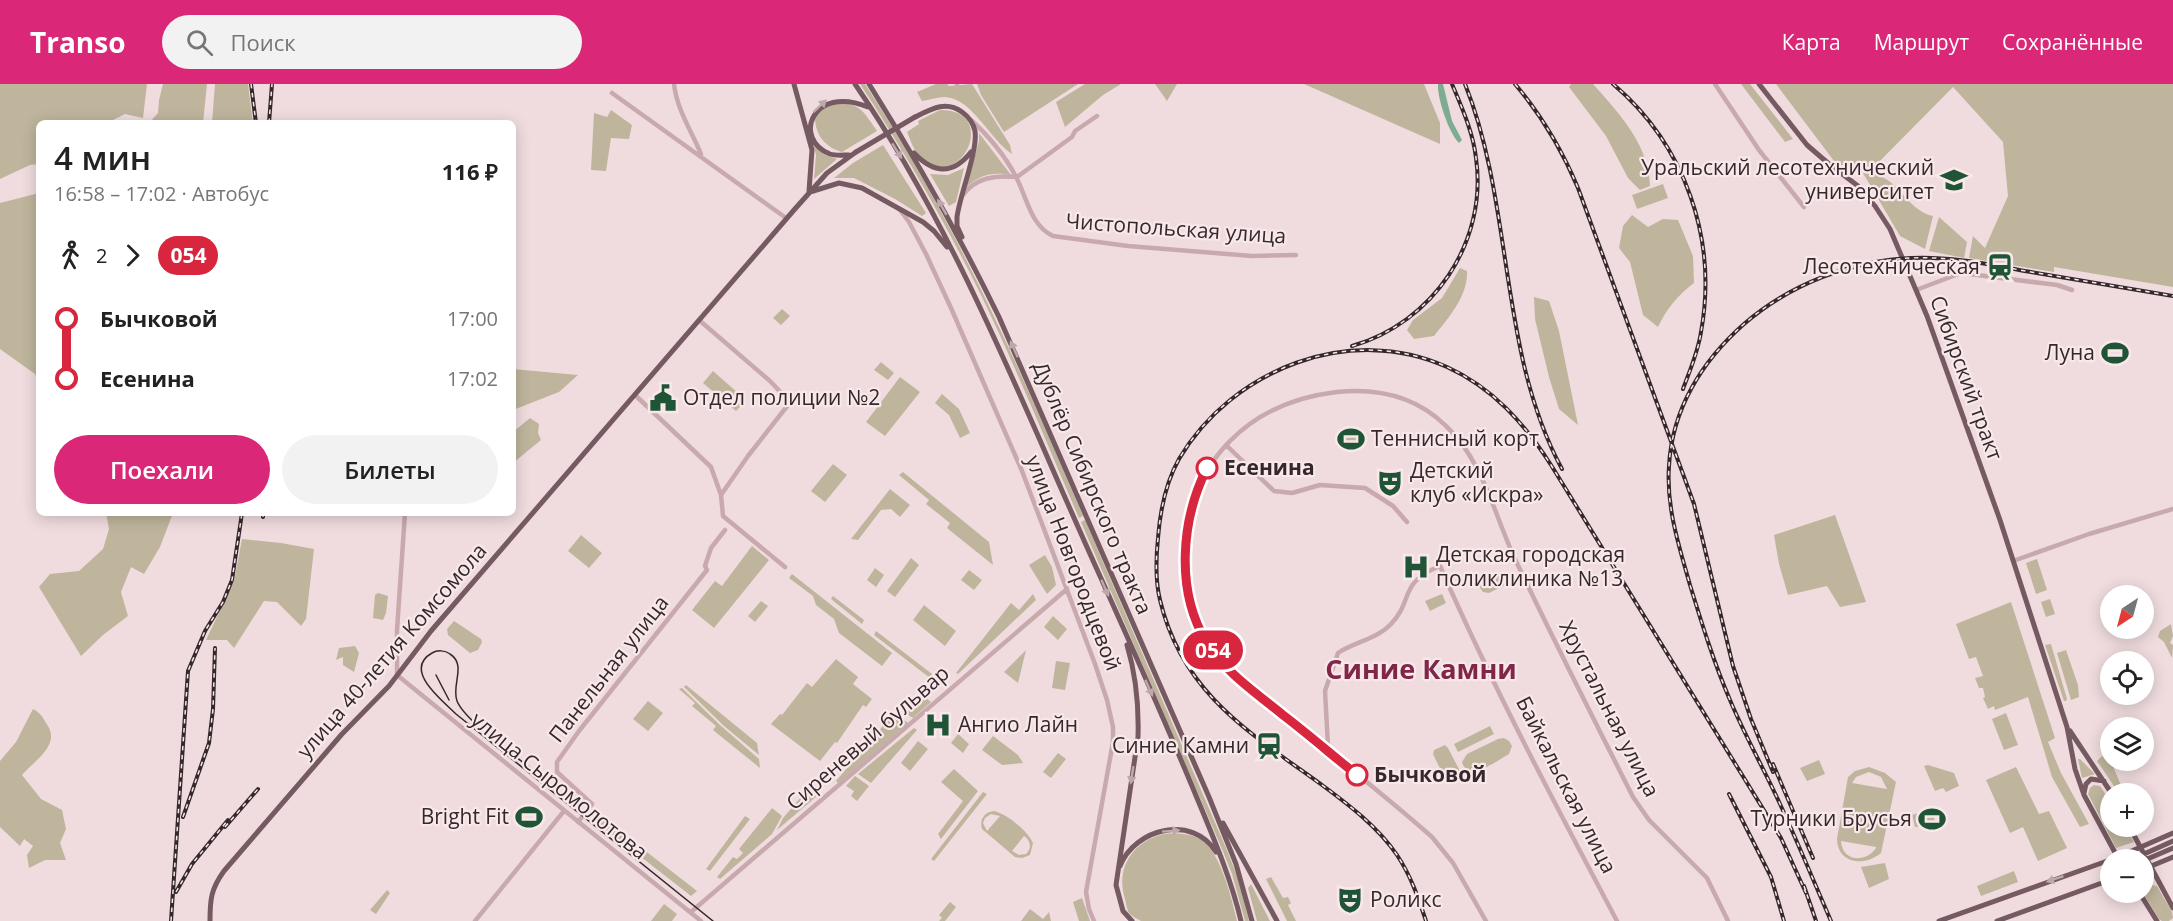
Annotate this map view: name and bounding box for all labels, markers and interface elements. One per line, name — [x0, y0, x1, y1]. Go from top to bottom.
search box — [162, 15, 582, 69]
text: Transo — [30, 23, 126, 61]
icon: search — [183, 26, 216, 59]
text: Поиск — [231, 27, 296, 57]
text: Карта — [1782, 28, 1841, 56]
text: Маршрут — [1874, 28, 1969, 56]
text: Сохранённые — [2002, 28, 2143, 56]
one-way arrow — [812, 99, 827, 113]
text: 4 мин — [54, 135, 151, 180]
one-way arrow — [892, 143, 903, 159]
place label: Уральский лесотехнический университет — [1641, 153, 1934, 205]
text: 116 ₽ — [442, 156, 498, 186]
school or university icon: Уральский лесотехнический университет — [1939, 165, 1969, 195]
text: 16:58 – 17:02 · Автобус — [54, 180, 269, 207]
one-way arrow — [936, 199, 947, 215]
street label: Чистопольская улица — [1065, 206, 1287, 250]
icon: walk — [54, 239, 87, 272]
icon: forward — [116, 239, 149, 272]
text: 054 — [170, 241, 206, 269]
text: 2 — [96, 242, 107, 269]
place label: Лесотехническая — [1803, 252, 1980, 280]
station icon: Лесотехническая — [1985, 252, 2015, 282]
street label: Сибирский тракт — [1924, 291, 2010, 464]
text: Бычковой — [100, 303, 218, 333]
text: 17:00 — [447, 305, 498, 332]
place label: Луна — [2045, 338, 2095, 366]
sports icon: Луна — [2100, 338, 2130, 368]
one-way arrow — [1009, 341, 1018, 358]
street label: Дублёр Сибирского тракта — [1027, 357, 1159, 618]
text: Есенина — [100, 363, 195, 393]
text: 17:02 — [447, 365, 498, 392]
public building icon: Отдел полиции №2 — [648, 383, 678, 413]
place label: Отдел полиции №2 — [683, 383, 880, 411]
sports icon: Теннисный корт — [1336, 424, 1366, 454]
place label: Теннисный корт — [1371, 424, 1539, 452]
button: Поехали — [54, 435, 270, 504]
button: Билеты — [282, 435, 498, 504]
street label: улица Новгородцевой — [1020, 451, 1128, 674]
place label: Есенина — [1224, 453, 1315, 481]
place label: Детский клуб «Искра» — [1410, 456, 1544, 508]
marker: Есенина — [1196, 457, 1218, 479]
theatre icon: Детский клуб «Искра» — [1375, 468, 1405, 498]
street label: улица 40-летия Комсомола — [290, 537, 492, 764]
place label: Детская городская поликлиника №13 — [1436, 540, 1625, 592]
hospital icon: Детская городская поликлиника №13 — [1401, 552, 1431, 582]
one-way arrow — [1100, 580, 1110, 598]
north arrow — [2100, 585, 2154, 639]
map controls — [2100, 585, 2154, 903]
street label: Панельная улица — [542, 589, 674, 748]
street label: Хрустальная улица — [1553, 616, 1666, 801]
line badge: 054 — [1178, 630, 1248, 670]
text: 054 — [1195, 636, 1231, 664]
district label: Синие Камни — [1325, 650, 1517, 687]
button: locate — [2100, 651, 2154, 705]
street label: Сиреневый бульвар — [780, 659, 955, 816]
one-way arrow — [1144, 679, 1154, 697]
street label: Байкальская улица — [1510, 691, 1624, 878]
street label: улица Сыромолотова — [465, 705, 654, 865]
hospital icon: Ангио Лайн — [923, 710, 953, 740]
place label: Ангио Лайн — [958, 710, 1078, 738]
button: layers — [2100, 717, 2154, 771]
place label: Синие Камни — [1112, 731, 1249, 759]
station icon: Синие Камни — [1254, 731, 1284, 761]
place label: Бычковой — [1374, 760, 1486, 788]
marker: Бычковой — [1346, 764, 1368, 786]
one-way arrow — [1127, 766, 1136, 785]
button: + — [2100, 783, 2154, 837]
place label: Bright Fit — [421, 802, 509, 830]
sports icon: Bright Fit — [514, 802, 544, 832]
place label: Турники Брусья — [1750, 804, 1912, 832]
sports icon: Турники Брусья — [1917, 804, 1947, 834]
one-way arrow — [1161, 826, 1180, 835]
button: − — [2100, 849, 2154, 903]
one-way arrow — [2046, 875, 2064, 885]
theatre icon: Роликс — [1335, 885, 1365, 915]
place label: Роликс — [1370, 885, 1442, 913]

